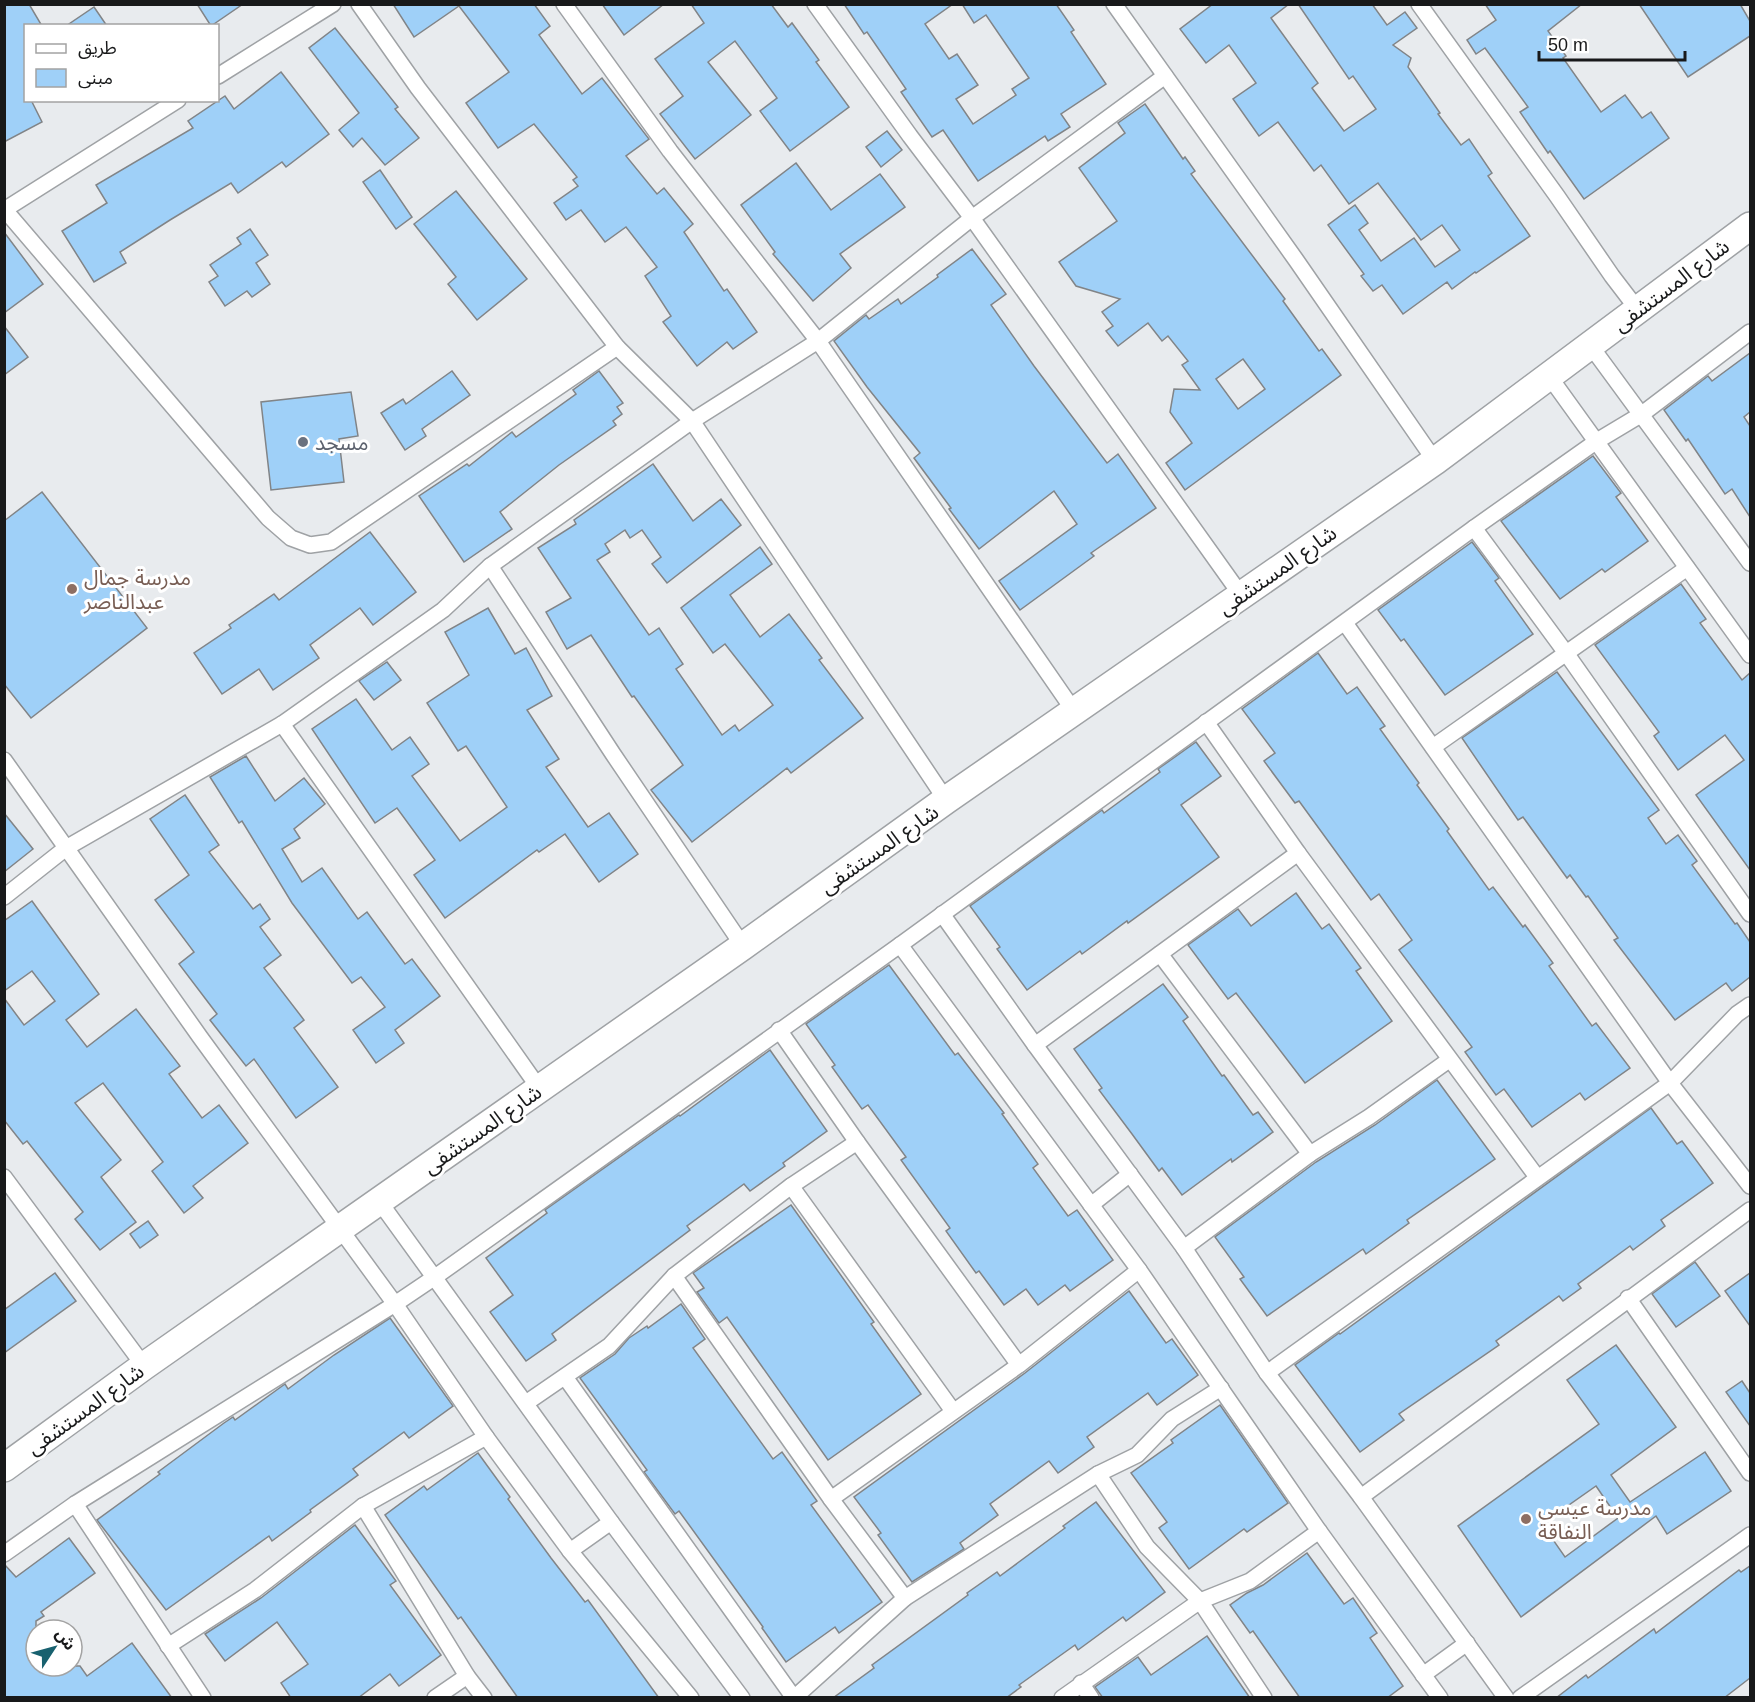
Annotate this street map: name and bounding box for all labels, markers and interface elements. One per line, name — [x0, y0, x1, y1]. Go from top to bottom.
legend — [24, 24, 219, 102]
scale bar — [1539, 24, 1684, 62]
text: 50 m — [1548, 35, 1588, 55]
text: طريق — [78, 38, 117, 59]
text: مبنى — [78, 68, 113, 89]
street label: شارع المستشفى — [1609, 234, 1736, 339]
place label: مسجد — [315, 431, 368, 454]
marker: مسجد — [296, 435, 310, 449]
street label: شارع المستشفى — [1214, 521, 1343, 622]
place label: مدرسة جمال عبدالناصر — [83, 566, 191, 614]
marker: مدرسة جمال عبدالناصر — [65, 582, 79, 596]
street label: شارع المستشفى — [816, 800, 945, 901]
street label: شارع المستشفى — [419, 1080, 548, 1181]
street label: شارع المستشفى — [22, 1359, 150, 1462]
place label: مدرسة عيسى النفاقة — [1538, 1496, 1651, 1543]
marker: مدرسة عيسى النفاقة — [1519, 1512, 1533, 1526]
north arrow — [24, 1618, 84, 1678]
text: ش — [52, 1626, 79, 1654]

